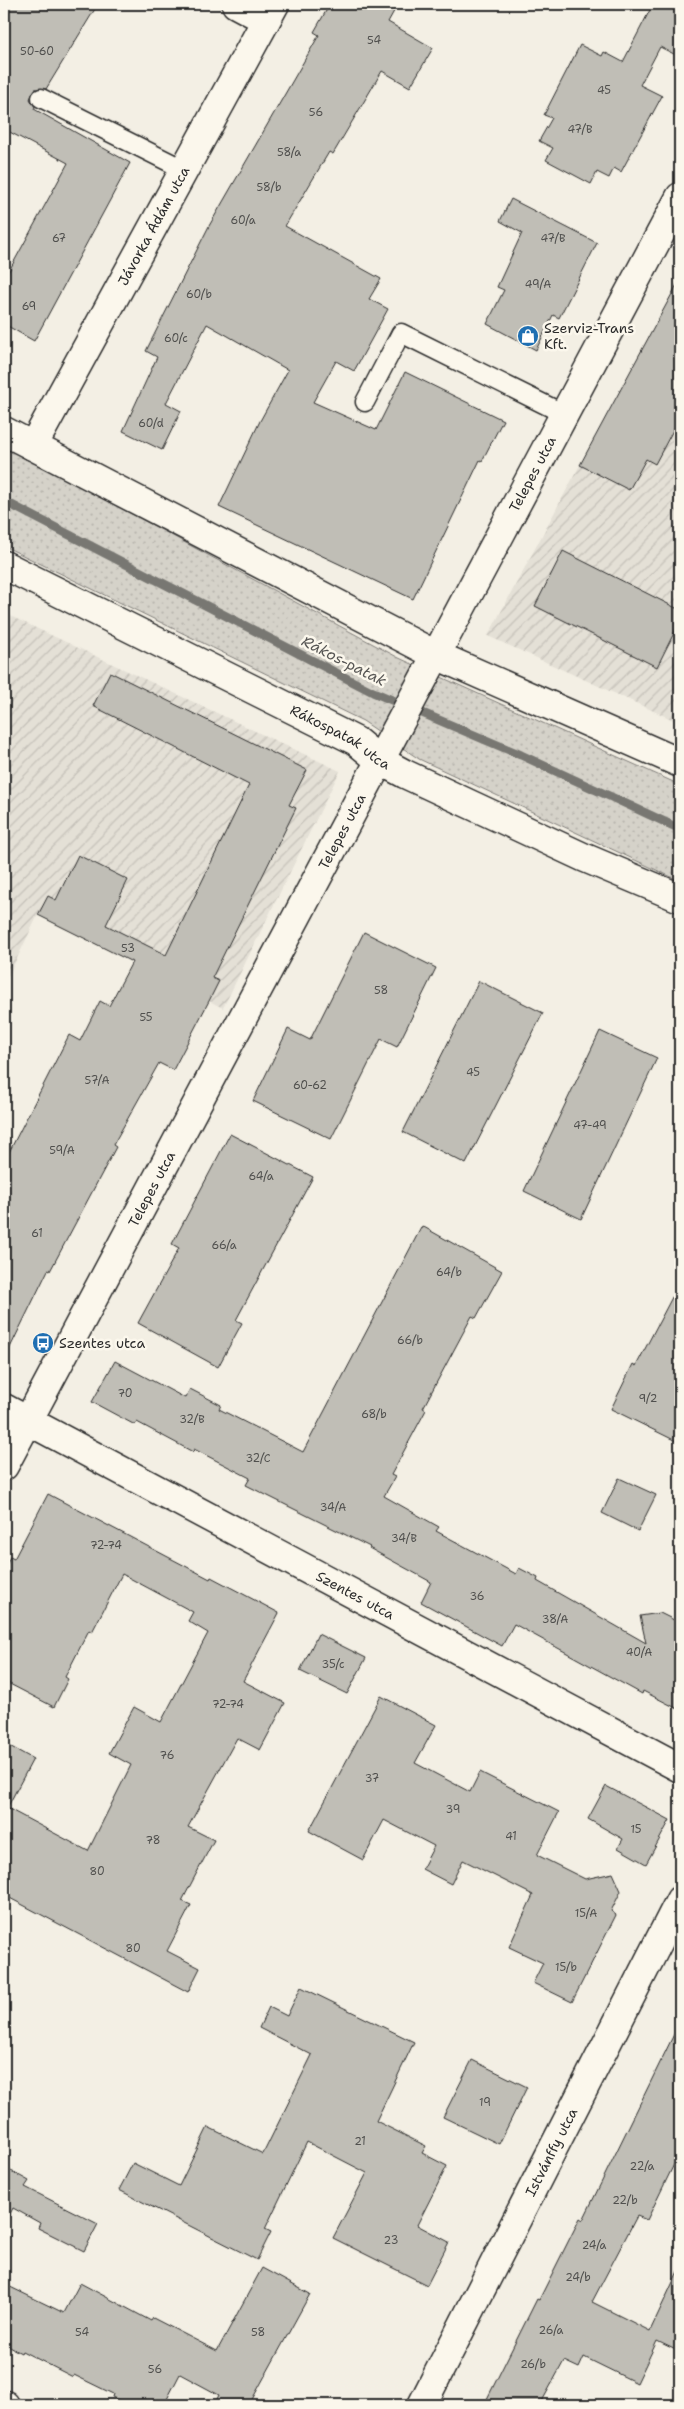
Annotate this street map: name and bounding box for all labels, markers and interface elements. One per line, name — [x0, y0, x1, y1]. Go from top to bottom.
house number: 54 — [367, 33, 381, 48]
house number: 50-60 — [20, 44, 54, 59]
house number: 45 — [597, 83, 611, 98]
house number: 56 — [309, 105, 323, 120]
house number: 47/B — [567, 122, 593, 137]
house number: 58/a — [277, 145, 301, 160]
street label: Jávorka Ádám utca — [114, 163, 194, 289]
house number: 58/b — [257, 180, 281, 195]
house number: 60/a — [231, 213, 256, 228]
house number: 67 — [52, 231, 66, 246]
house number: 47/B — [540, 231, 566, 246]
house number: 49/A — [525, 277, 551, 292]
house number: 60/b — [186, 287, 212, 302]
house number: 69 — [22, 299, 36, 314]
place label: Szerviz-Trans Kft. — [544, 319, 634, 353]
shop icon: Szerviz-Trans Kft. — [516, 324, 540, 348]
house number: 60/c — [164, 331, 188, 346]
house number: 60/d — [138, 416, 164, 431]
street label: Telepes utca — [505, 433, 560, 515]
water label: Rákos-patak — [298, 631, 390, 691]
street label: Rákospatak utca — [287, 701, 394, 773]
street label: Telepes utca — [315, 790, 370, 872]
house number: 53 — [121, 941, 135, 956]
house number: 58 — [374, 983, 388, 998]
house number: 55 — [139, 1010, 153, 1025]
house number: 45 — [466, 1065, 480, 1080]
house number: 57/A — [85, 1073, 109, 1088]
house number: 60-62 — [293, 1078, 327, 1093]
house number: 47-49 — [573, 1118, 607, 1133]
house number: 59/A — [49, 1143, 75, 1158]
street label: Telepes utca — [124, 1148, 179, 1230]
house number: 64/a — [249, 1169, 274, 1184]
house number: 61 — [31, 1226, 43, 1241]
house number: 66/a — [211, 1238, 237, 1253]
house number: 64/b — [436, 1265, 462, 1280]
bus stop icon: Szentes utca — [31, 1331, 55, 1355]
house number: 66/b — [397, 1333, 423, 1348]
place label: Szentes utca — [59, 1334, 145, 1352]
house number: 70 — [117, 1386, 133, 1401]
house number: 9/2 — [638, 1391, 658, 1406]
house number: 68/b — [361, 1407, 387, 1422]
house number: 32/B — [179, 1412, 205, 1427]
house number: 32/C — [246, 1451, 271, 1466]
house number: 34/A — [320, 1500, 346, 1515]
house number: 34/B — [391, 1531, 417, 1546]
house number: 72-74 — [90, 1538, 122, 1553]
street label: Szentes utca — [313, 1567, 398, 1623]
house number: 36 — [469, 1589, 485, 1604]
house number: 38/A — [542, 1612, 568, 1627]
house number: 40/A — [626, 1645, 652, 1660]
house number: 35/c — [322, 1657, 345, 1672]
house number: 72-74 — [212, 1697, 244, 1712]
house number: 76 — [160, 1748, 174, 1763]
house number: 37 — [365, 1771, 380, 1786]
house number: 39 — [446, 1802, 460, 1817]
house number: 15 — [630, 1822, 642, 1837]
house number: 41 — [505, 1829, 517, 1844]
house number: 78 — [146, 1833, 160, 1848]
house number: 80 — [89, 1864, 105, 1879]
house number: 15/A — [575, 1906, 597, 1921]
house number: 80 — [125, 1941, 141, 1956]
house number: 15/b — [555, 1960, 577, 1975]
house number: 19 — [479, 2095, 491, 2110]
street label: Istvánffy utca — [521, 2105, 581, 2199]
house number: 21 — [354, 2134, 366, 2149]
house number: 22/a — [630, 2159, 655, 2174]
house number: 22/b — [612, 2193, 638, 2208]
house number: 23 — [384, 2233, 398, 2248]
house number: 24/a — [582, 2238, 606, 2253]
house number: 24/b — [565, 2270, 591, 2285]
house number: 26/a — [539, 2323, 564, 2338]
house number: 54 — [75, 2325, 89, 2340]
house number: 58 — [251, 2325, 265, 2340]
house number: 26/b — [520, 2357, 546, 2372]
house number: 56 — [148, 2362, 162, 2377]

